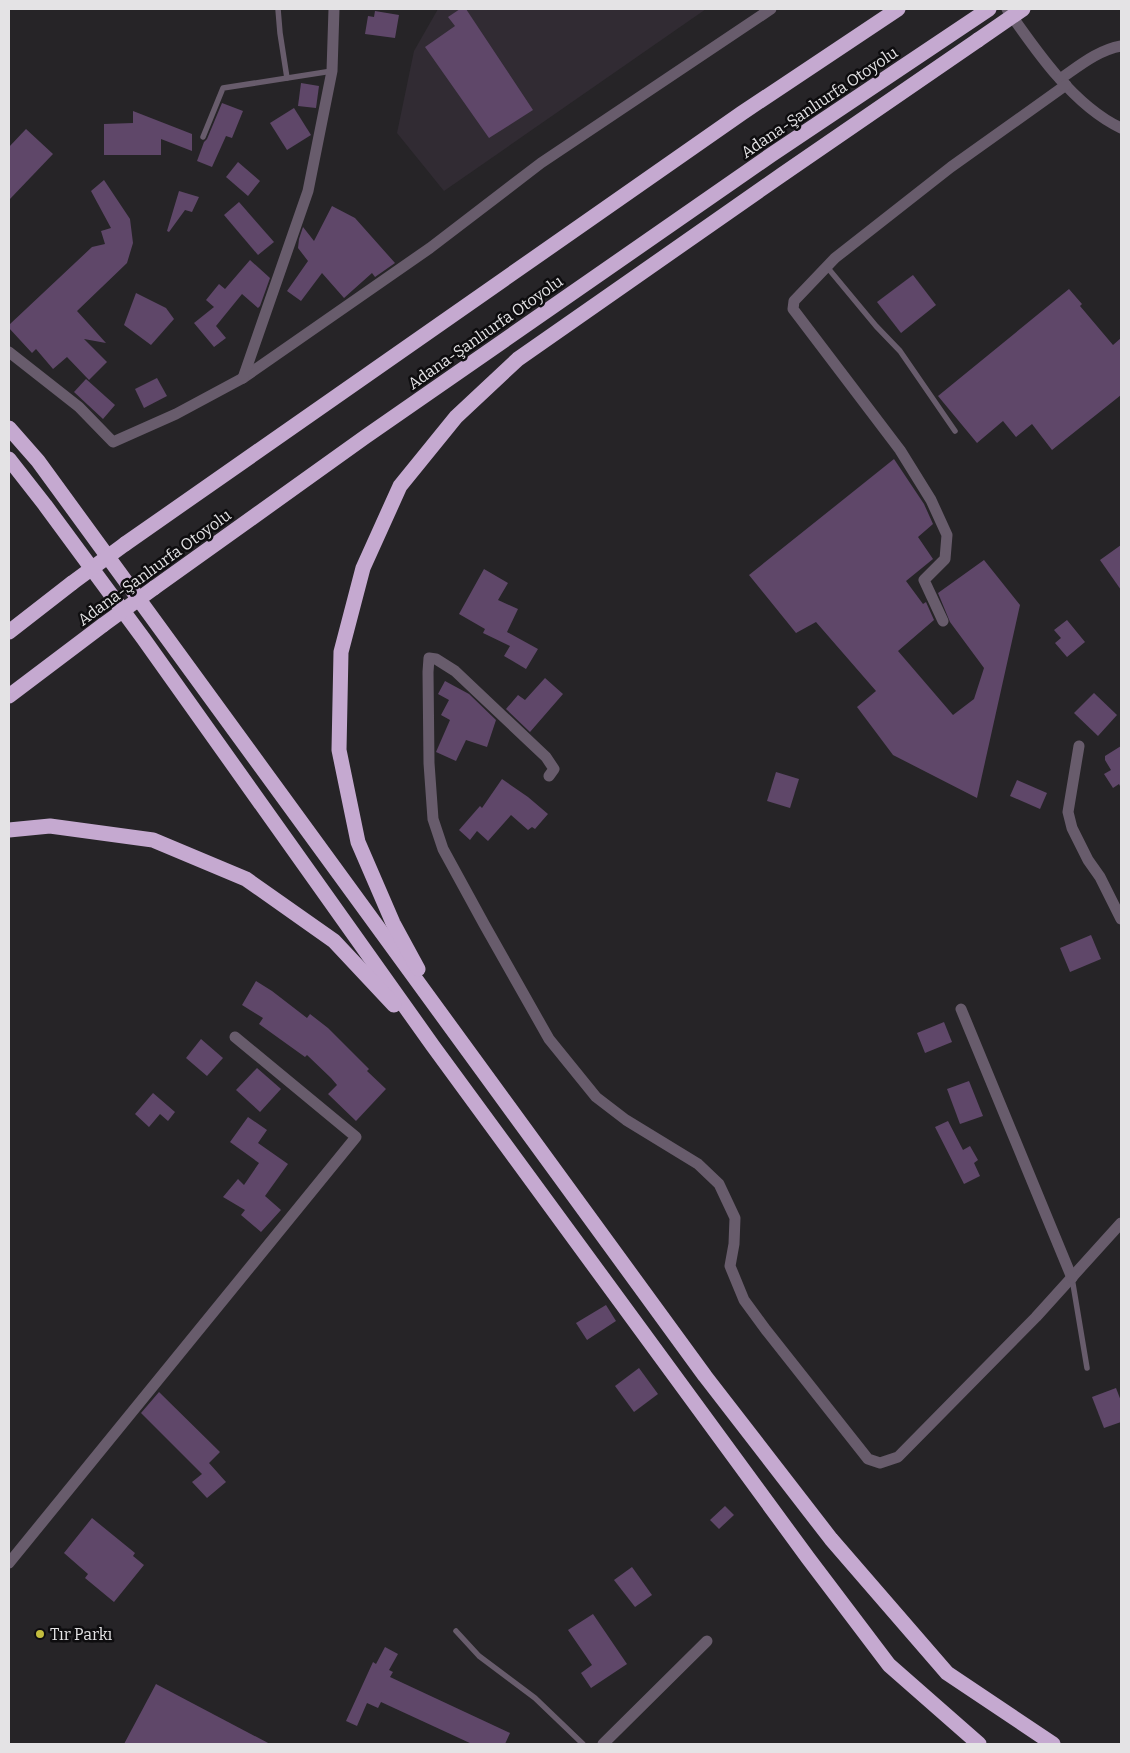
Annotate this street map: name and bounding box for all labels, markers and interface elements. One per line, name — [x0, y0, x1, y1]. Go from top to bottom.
street label: Adana-Şanlıurfa Otoyolu — [737, 43, 901, 162]
street label: Adana-Şanlıurfa Otoyolu — [404, 272, 567, 393]
street label: Adana-Şanlıurfa Otoyolu — [74, 505, 235, 629]
place label: Tır Parkı — [50, 1625, 112, 1644]
marker: Tır Parkı — [34, 1628, 46, 1640]

